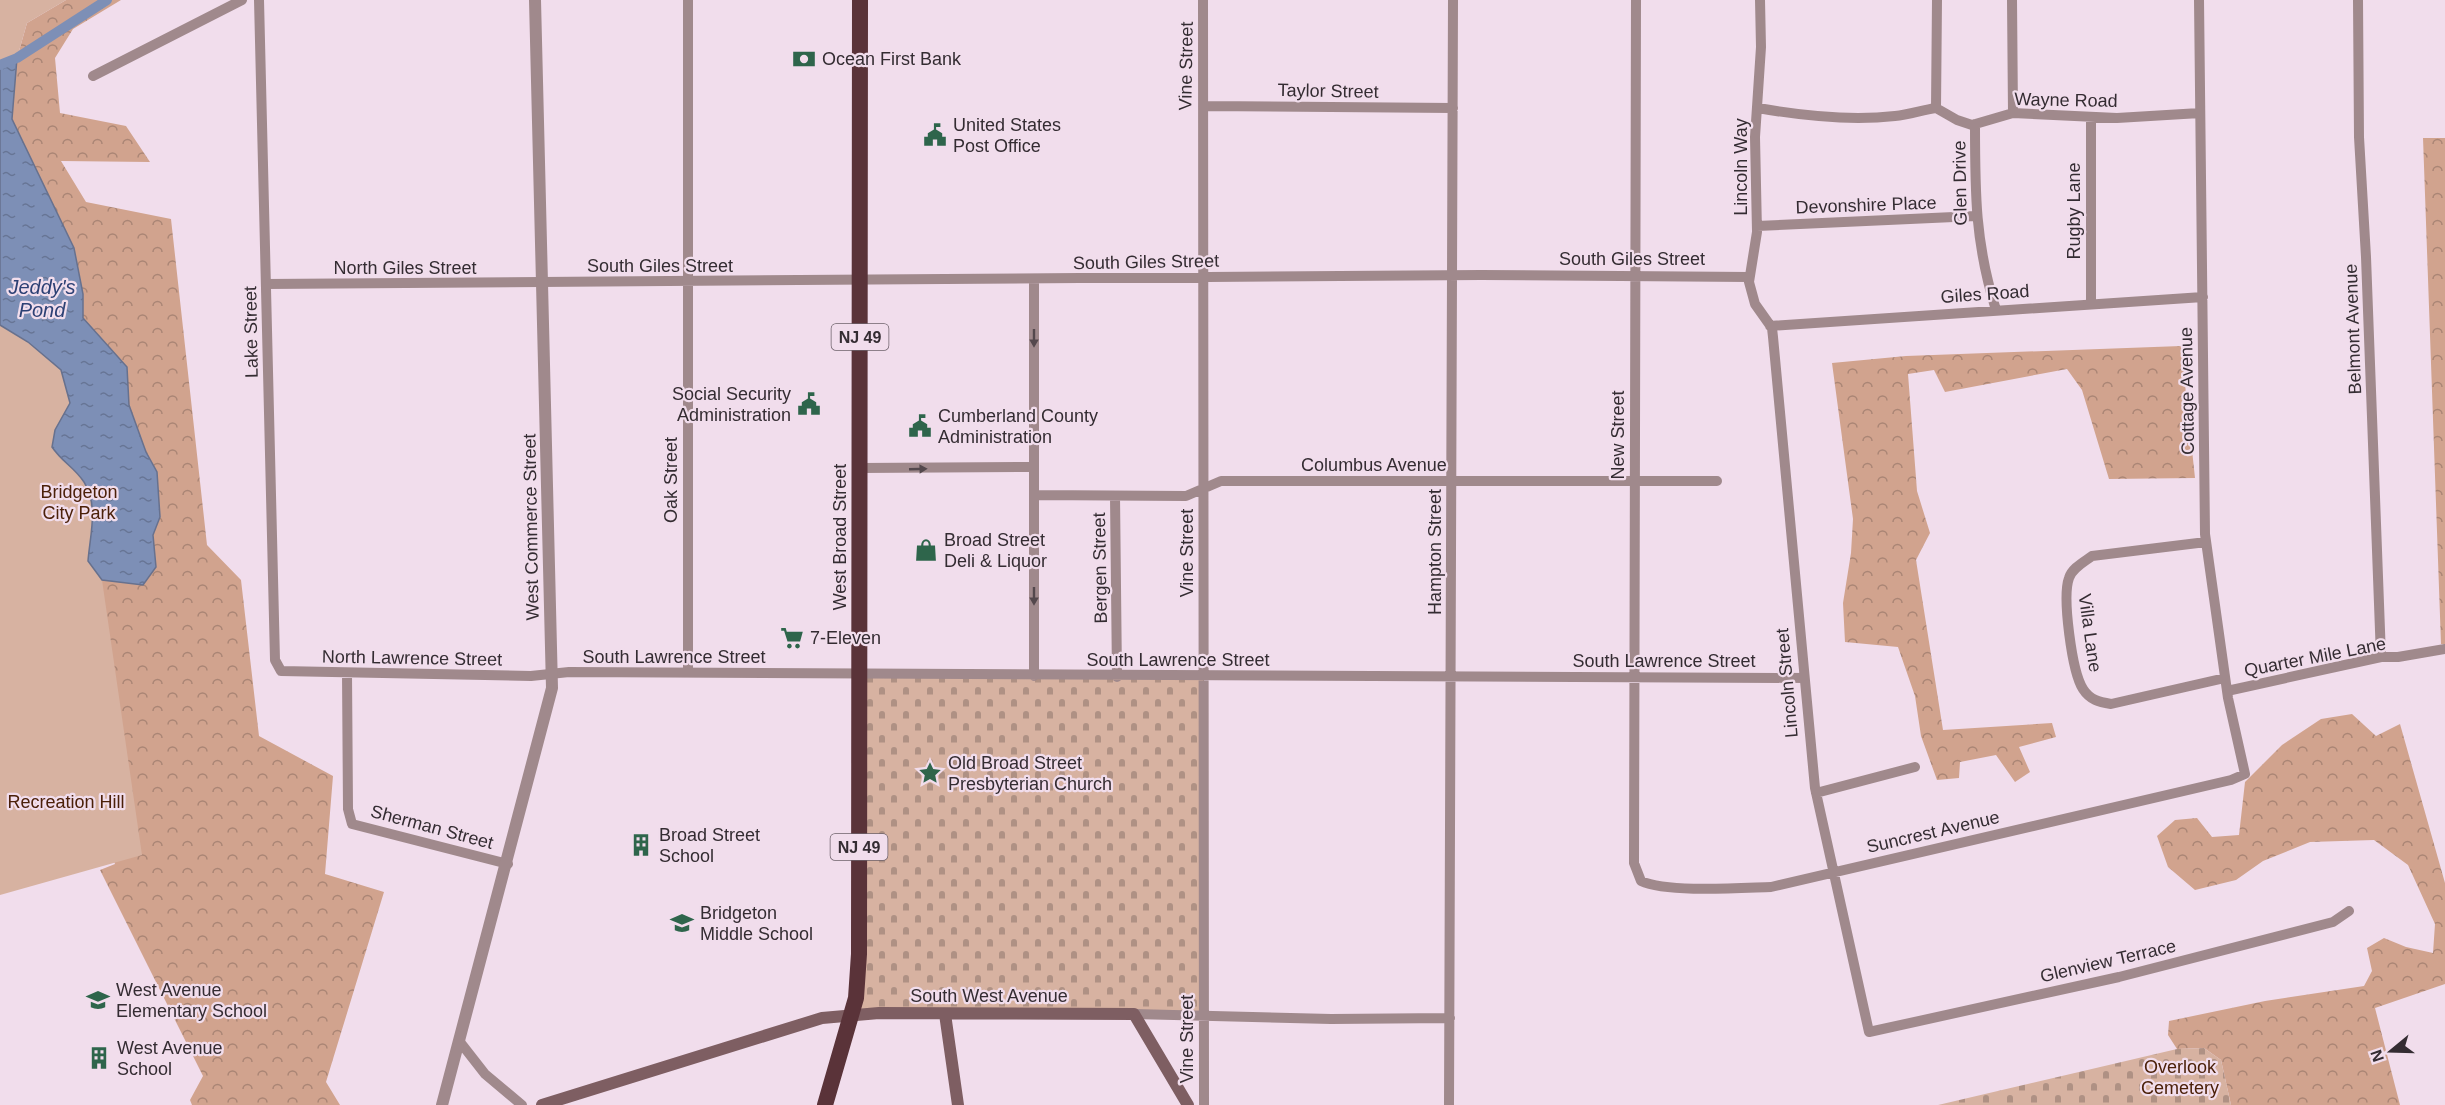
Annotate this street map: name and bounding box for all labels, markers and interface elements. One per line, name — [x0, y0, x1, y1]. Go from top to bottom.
street label: Vine Street — [1175, 21, 1197, 111]
bank icon: Ocean First Bank — [791, 46, 817, 72]
place label: Ocean First Bank — [822, 49, 962, 69]
street label: Taylor Street — [1277, 80, 1379, 102]
street label: Wayne Road — [2014, 89, 2118, 111]
place label: United States Post Office — [953, 115, 1061, 156]
street label: Lincoln Way — [1731, 118, 1751, 216]
public building icon: United States Post Office — [922, 122, 948, 148]
street label: Glen Drive — [1949, 140, 1971, 226]
street label: Rugby Lane — [2064, 162, 2084, 260]
street label: Devonshire Place — [1795, 193, 1937, 217]
street label: South Giles Street — [1559, 249, 1705, 269]
street label: South Giles Street — [1073, 251, 1219, 273]
street label: South Giles Street — [587, 256, 733, 276]
street label: North Giles Street — [333, 258, 477, 278]
street label: Belmont Avenue — [2341, 263, 2365, 395]
water label: Jeddy's Pond — [7, 276, 76, 321]
street label: Giles Road — [1940, 281, 2030, 307]
street label: Lake Street — [240, 286, 262, 378]
road number: NJ 49 — [832, 324, 888, 350]
street label: Cottage Avenue — [2176, 327, 2198, 455]
one-way arrow — [1029, 329, 1039, 348]
place label: Social Security Administration — [672, 384, 791, 425]
street label: New Street — [1608, 390, 1628, 480]
public building icon: Social Security Administration — [796, 391, 822, 417]
place label: Cumberland County Administration — [938, 406, 1098, 447]
public building icon: Cumberland County Administration — [907, 413, 933, 439]
street label: West Commerce Street — [519, 433, 543, 621]
street label: Oak Street — [661, 437, 681, 523]
street label: Columbus Avenue — [1301, 455, 1447, 475]
street label: West Broad Street — [830, 464, 850, 610]
one-way arrow — [908, 465, 927, 474]
park label: Bridgeton City Park — [40, 482, 118, 523]
street label: Hampton Street — [1425, 489, 1445, 615]
street label: Vine Street — [1177, 509, 1197, 597]
street label: Bergen Street — [1089, 512, 1111, 624]
place label: Broad Street Deli & Liquor — [944, 530, 1047, 571]
shop icon: Broad Street Deli & Liquor — [913, 537, 939, 563]
one-way arrow — [1029, 587, 1039, 606]
street label: Villa Lane — [2075, 593, 2105, 673]
supermarket icon: 7-Eleven — [779, 625, 805, 651]
street label: Lincoln Street — [1772, 627, 1802, 739]
place label: 7-Eleven — [810, 628, 881, 648]
street label: Quarter Mile Lane — [2242, 633, 2388, 681]
street label: North Lawrence Street — [322, 646, 502, 670]
street label: South Lawrence Street — [582, 647, 766, 667]
street label: South Lawrence Street — [1086, 650, 1270, 670]
street label: South Lawrence Street — [1572, 651, 1756, 671]
place label: Old Broad Street Presbyterian Church — [948, 753, 1112, 794]
place icon: Old Broad Street Presbyterian Church — [917, 760, 943, 786]
park label: Recreation Hill — [7, 792, 125, 812]
street label: Sherman Street — [369, 801, 495, 853]
street label: Suncrest Avenue — [1865, 807, 2001, 857]
place label: Broad Street School — [659, 825, 760, 866]
building icon: Broad Street School — [628, 832, 654, 858]
road number: NJ 49 — [830, 834, 888, 860]
place label: Bridgeton Middle School — [700, 903, 813, 944]
school or university icon: Bridgeton Middle School — [669, 910, 695, 936]
street label: Glenview Terrace — [2038, 936, 2178, 986]
place label: West Avenue Elementary School — [116, 980, 267, 1021]
street label: South West Avenue — [910, 986, 1068, 1006]
school or university icon: West Avenue Elementary School — [85, 987, 111, 1013]
street label: Vine Street — [1177, 995, 1197, 1083]
north arrow — [2361, 1021, 2421, 1081]
place label: West Avenue School — [117, 1038, 222, 1079]
building icon: West Avenue School — [86, 1045, 112, 1071]
text: N — [2367, 1047, 2387, 1064]
park label: Overlook Cemetery — [2141, 1057, 2219, 1098]

